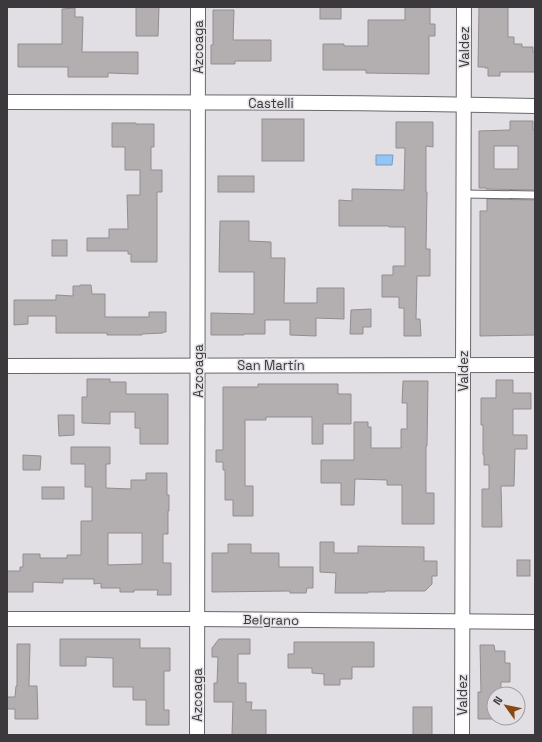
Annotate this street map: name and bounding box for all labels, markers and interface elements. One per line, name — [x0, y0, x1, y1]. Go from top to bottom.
street label: Azcoaga — [190, 20, 207, 74]
street label: Valdez — [456, 26, 473, 67]
street label: Castelli — [248, 95, 294, 112]
street label: Azcoaga — [190, 344, 207, 398]
street label: Valdez — [455, 350, 472, 391]
street label: San Martín — [237, 357, 305, 374]
street label: Belgrano — [243, 611, 299, 629]
street label: Azcoaga — [189, 668, 206, 722]
street label: Valdez — [454, 674, 471, 715]
north arrow — [486, 686, 526, 726]
text: N — [490, 694, 505, 707]

